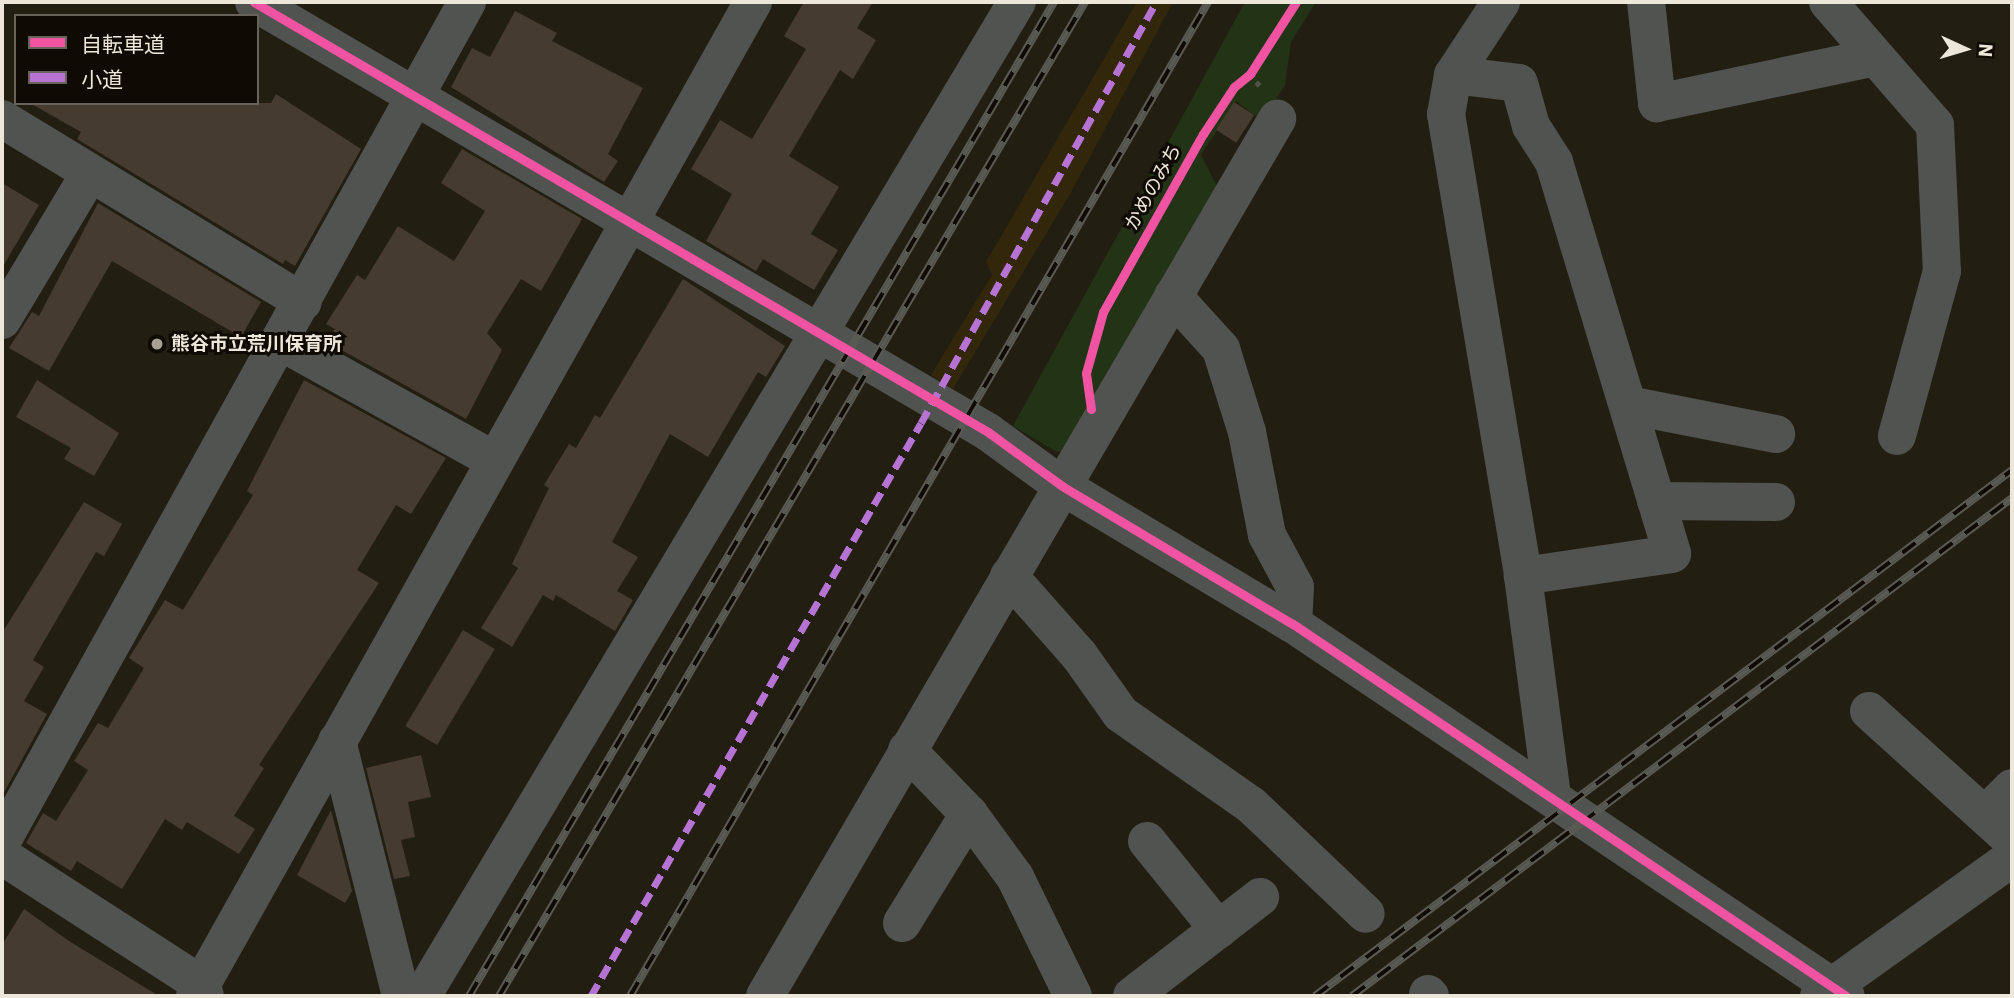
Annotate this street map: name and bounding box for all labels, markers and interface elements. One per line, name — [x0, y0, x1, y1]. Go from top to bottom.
legend — [14, 14, 259, 105]
north arrow — [1930, 14, 2000, 84]
text: 自転車道 — [81, 30, 165, 58]
text: N — [1973, 43, 1998, 58]
text: 小道 — [81, 65, 123, 93]
street label: かめのみち — [1120, 140, 1186, 234]
place label: 熊谷市立荒川保育所 — [171, 333, 342, 355]
marker: 熊谷市立荒川保育所 — [149, 336, 165, 352]

